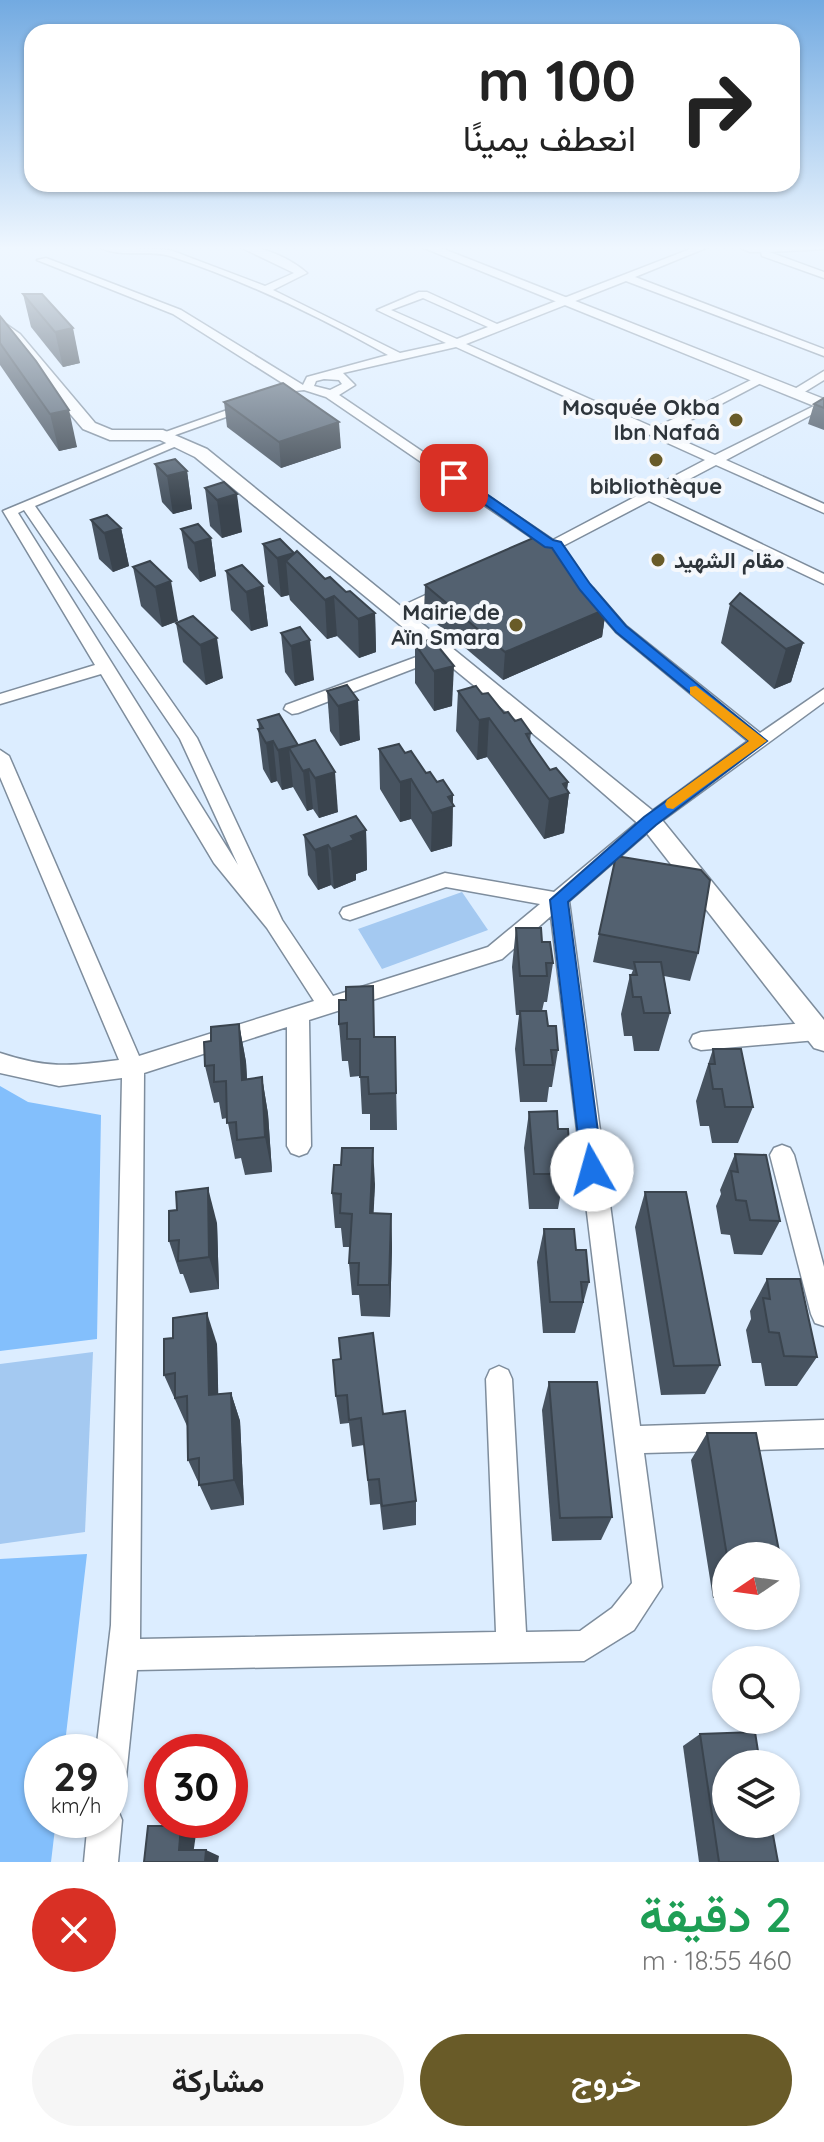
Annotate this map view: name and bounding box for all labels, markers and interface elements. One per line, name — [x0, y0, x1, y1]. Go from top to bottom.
text: 100 m — [478, 45, 636, 115]
icon: right — [664, 56, 768, 160]
text: انعطف يمينًا — [463, 115, 636, 160]
place label: Mosquée Okba Ibn Nafaâ — [562, 393, 720, 446]
marker: Mosquée Okba Ibn Nafaâ — [727, 411, 745, 429]
pin — [420, 444, 488, 512]
marker: bibliothèque — [647, 451, 665, 469]
icon: arrive — [432, 456, 476, 500]
place label: bibliothèque — [590, 472, 722, 500]
place label: مقام الشهيد — [674, 546, 784, 575]
marker: مقام الشهيد — [649, 551, 667, 569]
place label: Mairie de Aïn Smara — [391, 598, 500, 651]
marker: Mairie de Aïn Smara — [507, 616, 525, 634]
position arrow — [550, 1128, 634, 1212]
north arrow — [712, 1542, 800, 1630]
map controls — [712, 1542, 800, 1838]
button: search — [712, 1646, 800, 1734]
speed limit sign: 30 — [144, 1734, 248, 1838]
button: layers — [712, 1750, 800, 1838]
text: 29 — [53, 1751, 99, 1801]
text: km/h — [51, 1793, 101, 1818]
text: 2 دقيقة — [639, 1884, 792, 1944]
button: close — [32, 1888, 116, 1972]
text: 460 m · 18:55 — [642, 1944, 792, 1977]
button: مشاركة — [32, 2034, 404, 2126]
button: خروج — [420, 2034, 792, 2126]

